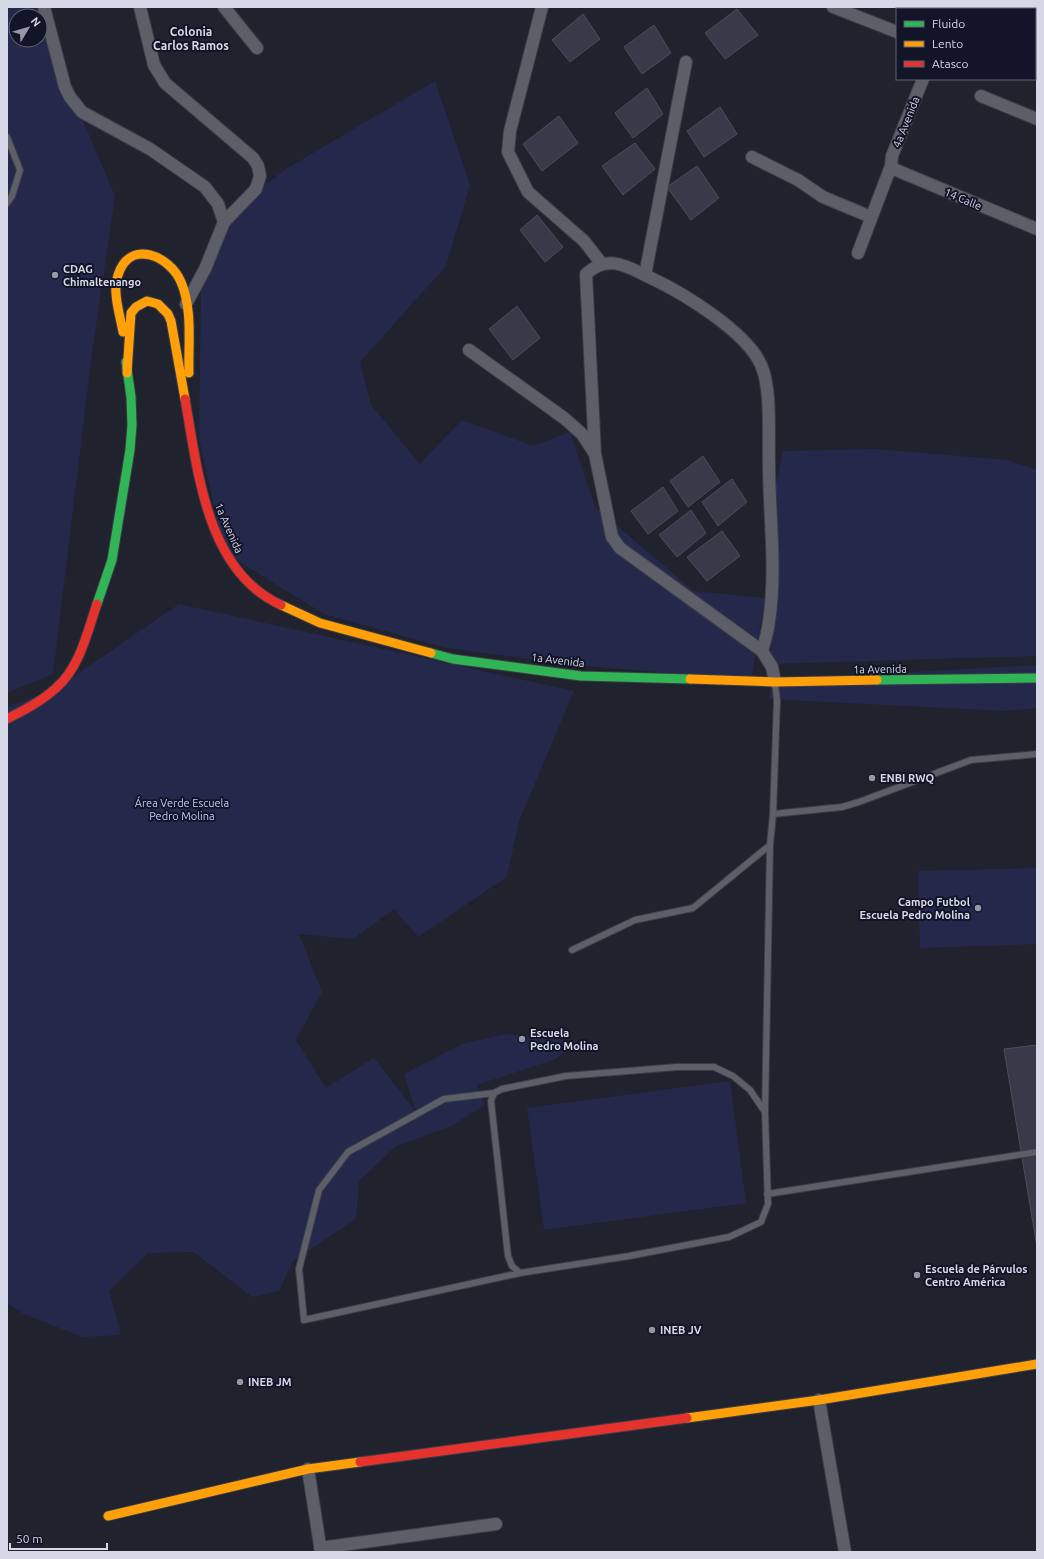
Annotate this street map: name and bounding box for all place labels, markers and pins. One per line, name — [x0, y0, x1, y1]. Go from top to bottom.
place label: CDAG Chimaltenango — [63, 263, 142, 288]
marker: CDAG Chimaltenango — [50, 270, 60, 280]
place label: ENBI RWQ — [880, 772, 934, 784]
marker: ENBI RWQ — [867, 773, 877, 783]
place label: Campo Futbol Escuela Pedro Molina — [859, 896, 971, 921]
marker: Campo Futbol Escuela Pedro Molina — [973, 903, 983, 913]
place label: Escuela Pedro Molina — [530, 1027, 599, 1052]
marker: Escuela Pedro Molina — [517, 1034, 527, 1044]
place label: Escuela de Párvulos Centro América — [925, 1263, 1028, 1288]
marker: Escuela de Párvulos Centro América — [912, 1270, 922, 1280]
place label: INEB JV — [660, 1324, 702, 1336]
marker: INEB JV — [647, 1325, 657, 1335]
place label: INEB JM — [248, 1376, 292, 1388]
marker: INEB JM — [235, 1377, 245, 1387]

